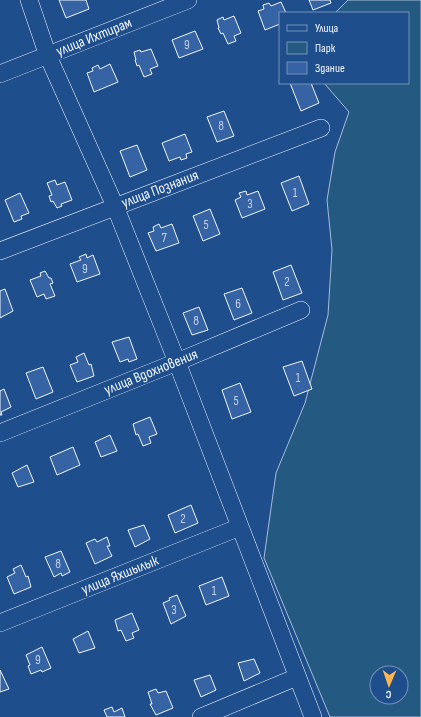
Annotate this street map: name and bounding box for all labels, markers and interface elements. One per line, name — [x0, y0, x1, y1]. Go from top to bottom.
legend — [279, 12, 409, 84]
street label: улица Ихтирам — [53, 13, 135, 61]
text: Улица — [315, 21, 339, 36]
house number: 9 — [184, 37, 190, 53]
text: Парк — [315, 41, 336, 56]
text: Здание — [315, 61, 345, 76]
house number: 8 — [218, 118, 224, 134]
street label: улица Познания — [119, 166, 201, 212]
house number: 1 — [293, 185, 298, 201]
house number: 3 — [247, 196, 253, 212]
house number: 5 — [203, 217, 209, 233]
house number: 7 — [161, 230, 167, 246]
house number: 9 — [82, 261, 88, 277]
house number: 2 — [284, 274, 290, 290]
house number: 6 — [235, 296, 241, 312]
house number: 8 — [193, 313, 199, 329]
street label: улица Вдохновения — [101, 345, 201, 399]
house number: 1 — [296, 370, 301, 386]
house number: 5 — [233, 393, 239, 409]
house number: 2 — [180, 511, 186, 527]
street label: улица Яхшылык — [79, 551, 162, 599]
house number: 8 — [55, 556, 61, 572]
house number: 1 — [212, 583, 217, 599]
house number: 3 — [171, 602, 177, 618]
house number: 9 — [35, 652, 41, 668]
north arrow — [369, 665, 409, 705]
text: С — [385, 688, 392, 701]

